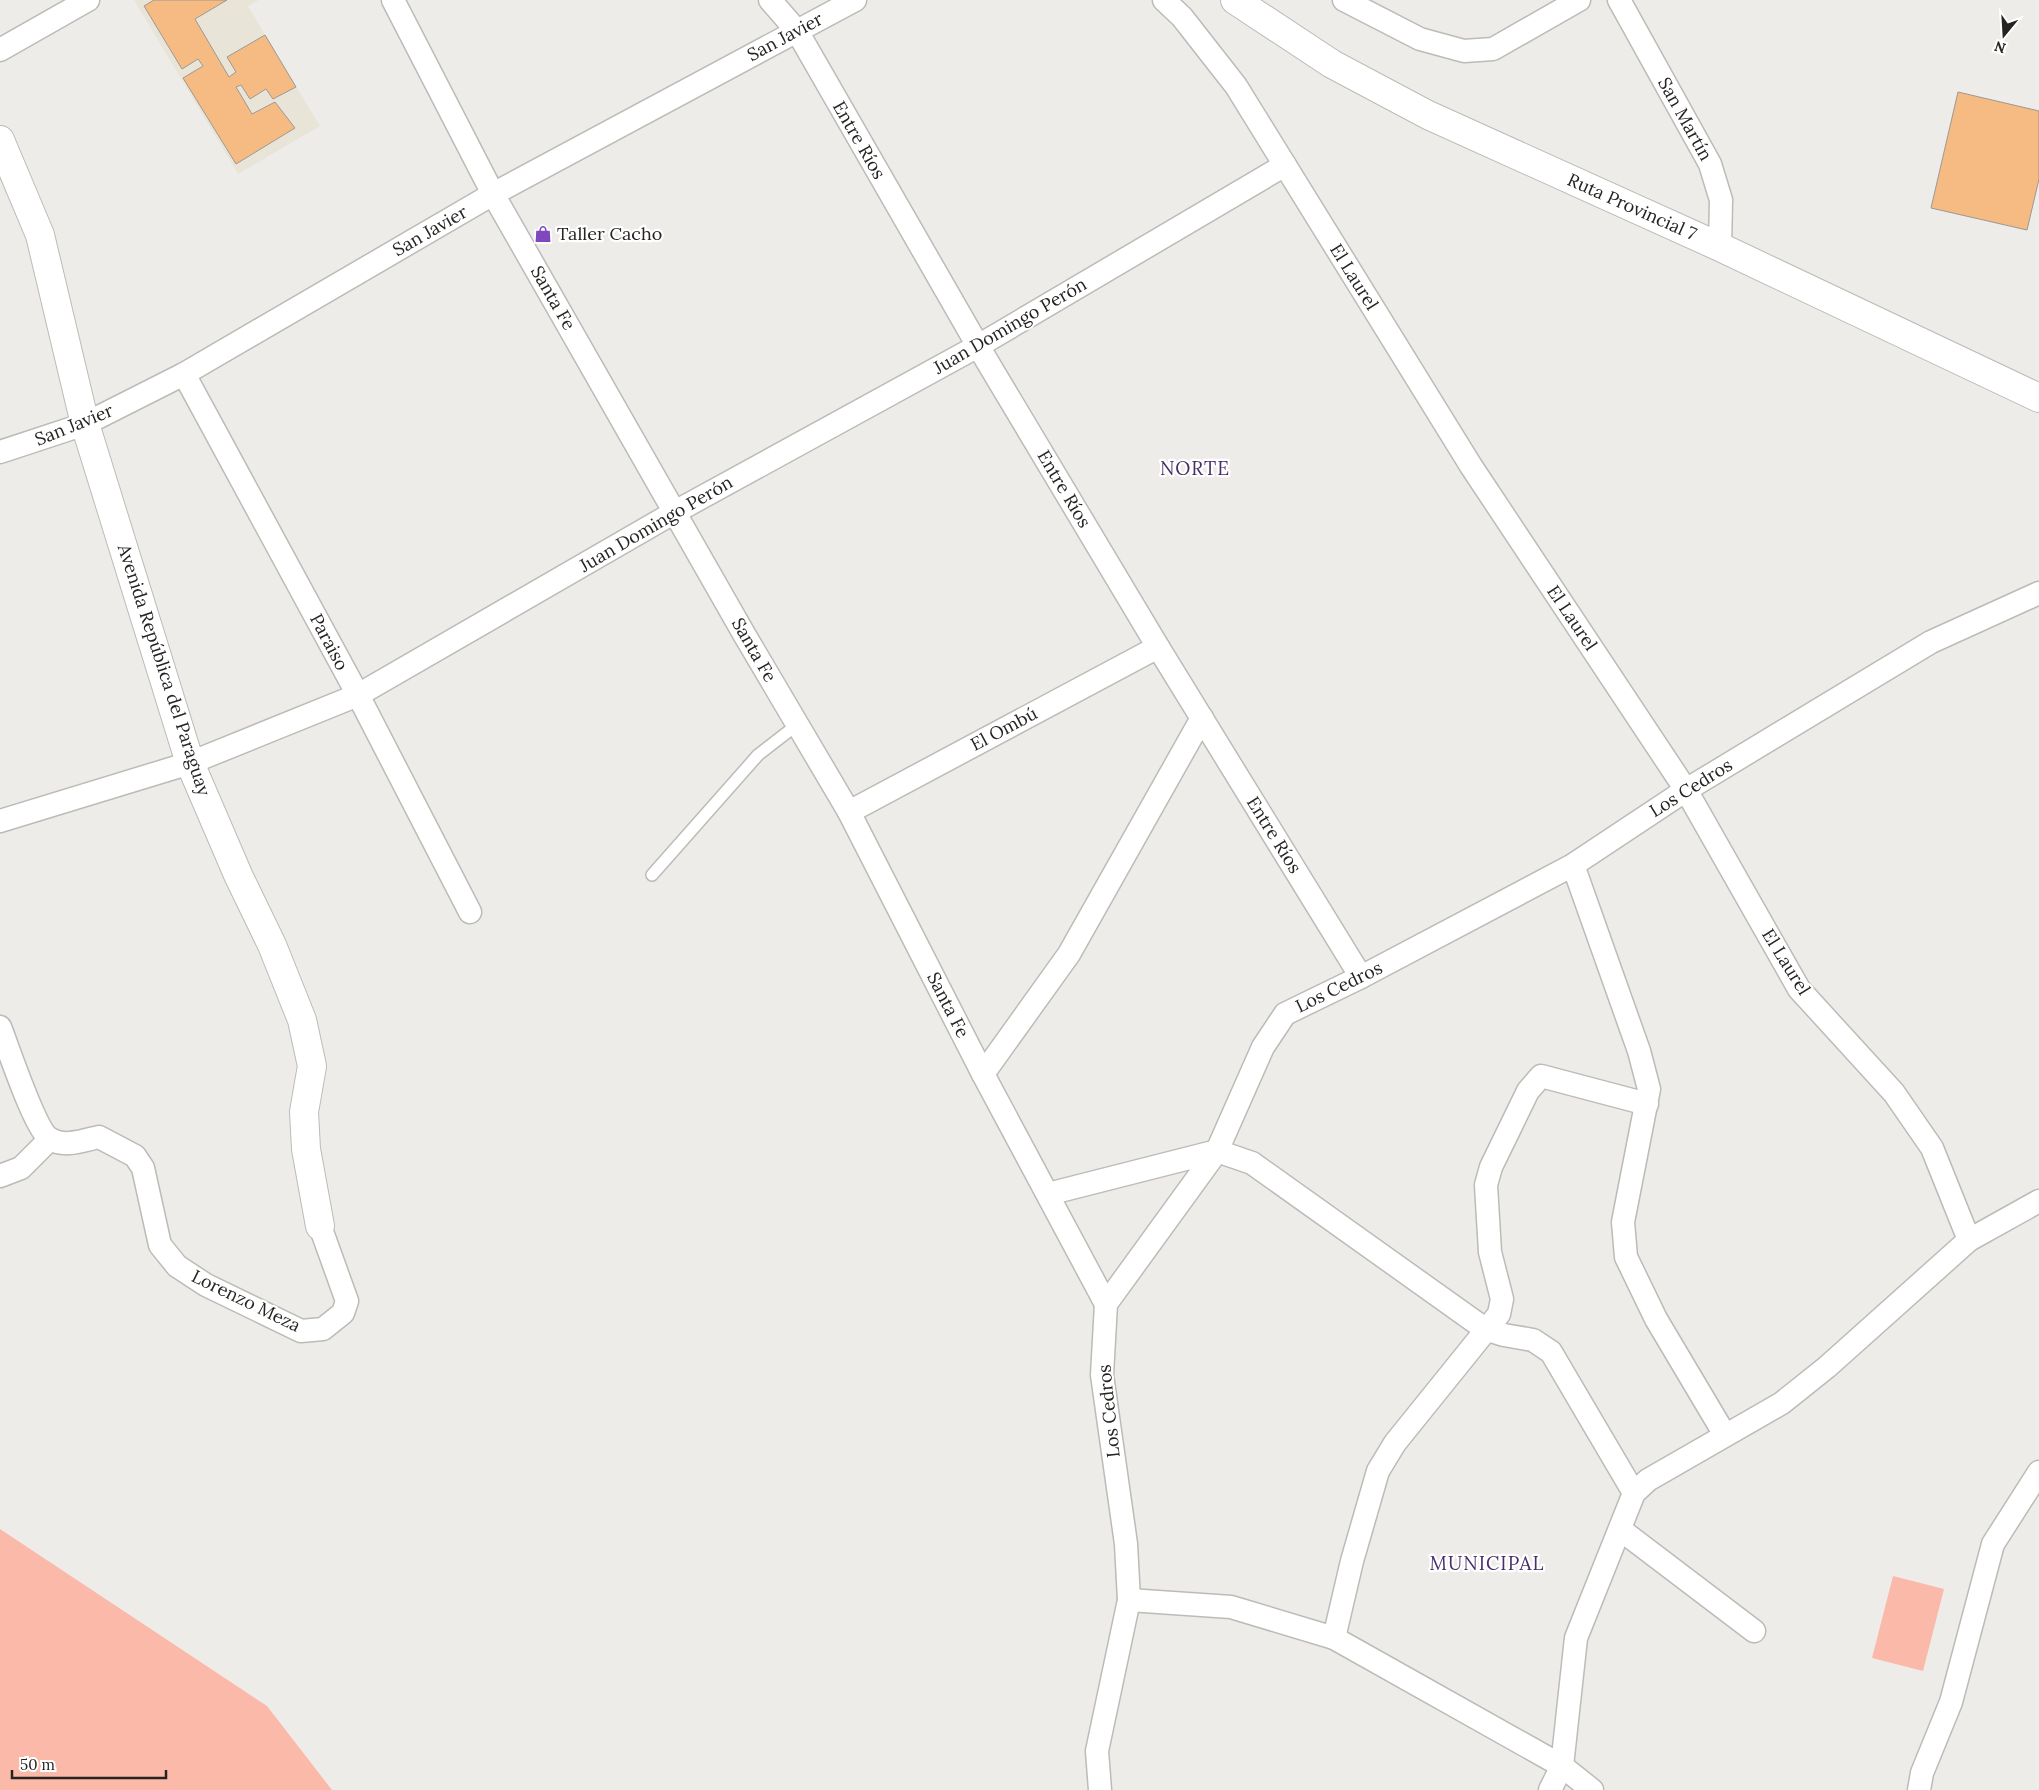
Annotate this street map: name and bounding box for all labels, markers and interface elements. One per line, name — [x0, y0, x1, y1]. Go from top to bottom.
street label: San Javier — [743, 7, 827, 66]
north arrow — [1979, 10, 2029, 60]
text: N — [1992, 37, 2008, 58]
street label: San Martín — [1653, 73, 1718, 165]
street label: Entre Ríos — [828, 97, 891, 183]
street label: Ruta Provincial 7 — [1564, 168, 1700, 245]
street label: San Javier — [388, 200, 471, 261]
place label: Taller Cacho — [557, 222, 662, 245]
shop icon: Taller Cacho — [533, 224, 553, 244]
street label: El Laurel — [1325, 239, 1384, 314]
street label: Santa Fe — [526, 261, 581, 334]
street label: Juan Domingo Perón — [928, 272, 1091, 379]
street label: San Javier — [31, 398, 116, 451]
street label: Entre Ríos — [1032, 446, 1097, 532]
district label: NORTE — [1160, 456, 1230, 480]
street label: Juan Domingo Perón — [574, 470, 737, 577]
street label: Avenida República del Paraguay — [113, 540, 216, 799]
street label: El Laurel — [1542, 581, 1603, 655]
street label: Paraiso — [305, 609, 354, 674]
street label: Santa Fe — [727, 613, 782, 686]
street label: El Ombú — [966, 701, 1041, 756]
street label: Los Cedros — [1645, 753, 1736, 822]
street label: Entre Ríos — [1242, 792, 1307, 877]
street label: El Laurel — [1757, 924, 1816, 999]
street label: Los Cedros — [1292, 956, 1386, 1017]
street label: Santa Fe — [922, 968, 975, 1042]
street label: Lorenzo Meza — [188, 1264, 304, 1337]
street label: Los Cedros — [1092, 1363, 1125, 1459]
district label: MUNICIPAL — [1430, 1551, 1544, 1575]
scale bar — [12, 1748, 166, 1780]
text: 50 m — [20, 1755, 55, 1774]

